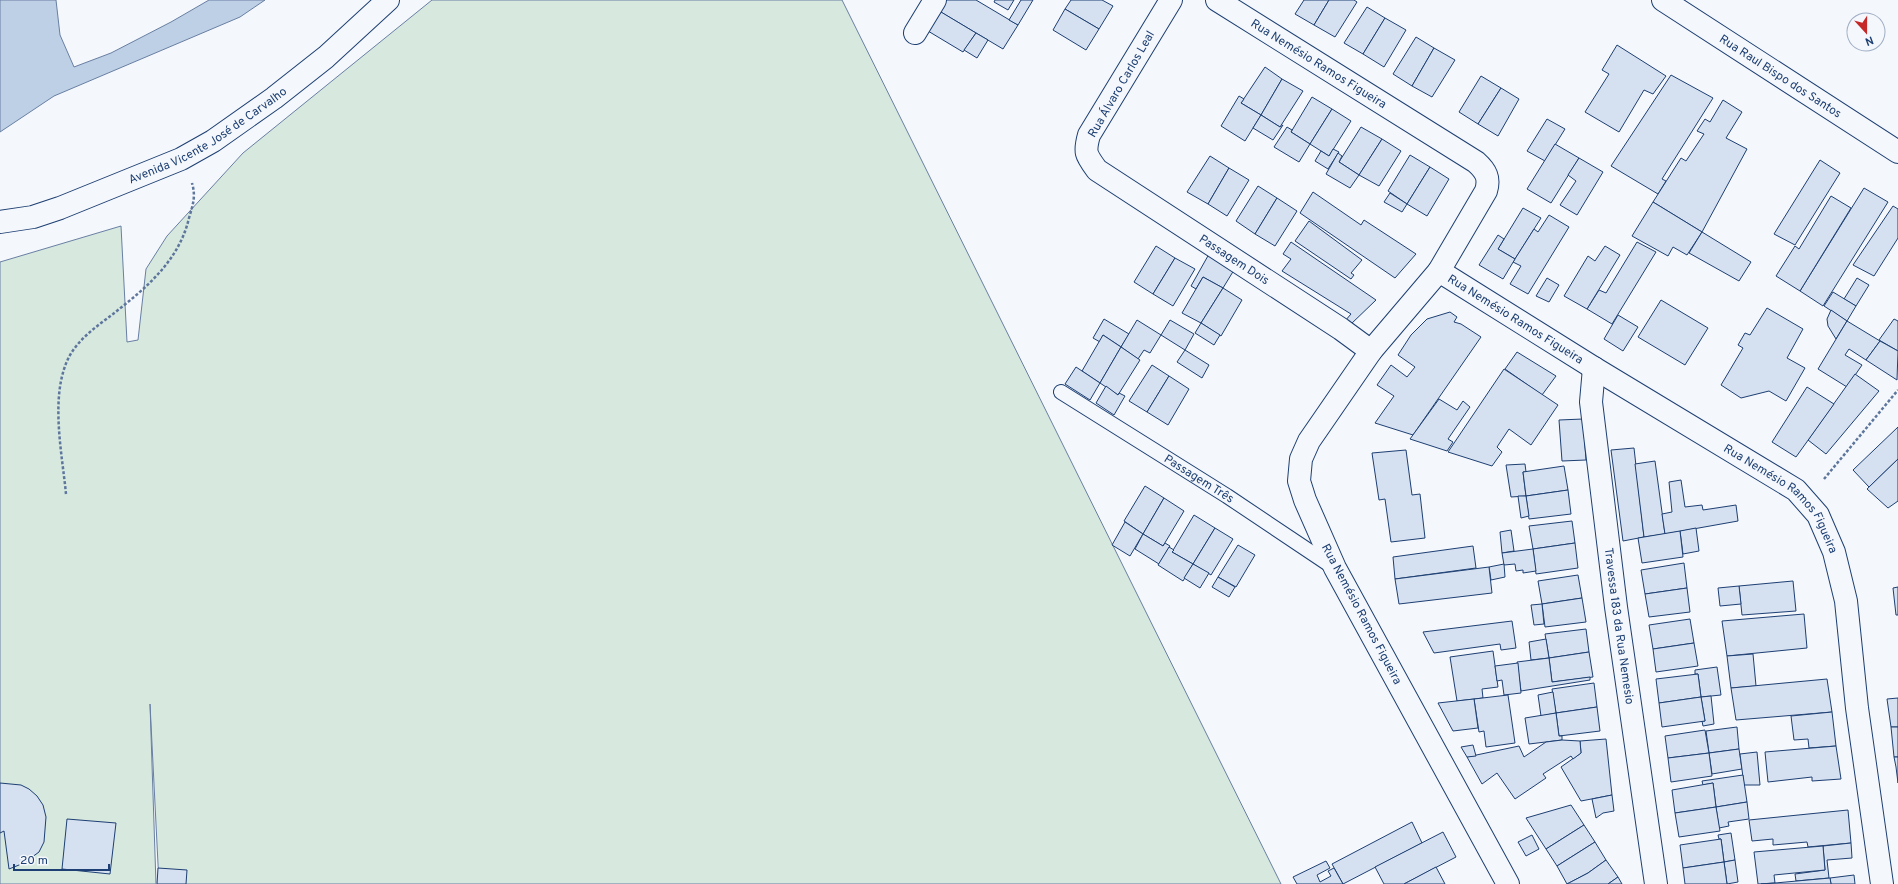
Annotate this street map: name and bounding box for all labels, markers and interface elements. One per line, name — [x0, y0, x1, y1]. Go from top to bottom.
north arrow — [1846, 12, 1886, 52]
street label: Rua Nemésio Ramos Figueira — [1247, 16, 1389, 113]
street label: Rua Álvaro Carlos Leal — [1085, 28, 1159, 141]
street label: Rua Raul Bispo dos Santos — [1716, 31, 1844, 122]
text: N — [1863, 32, 1875, 48]
street label: Avenida Vicente José de Carvalho — [126, 84, 291, 188]
street label: Passagem Dois — [1195, 231, 1272, 289]
street label: Rua Nemésio Ramos Figueira — [1444, 271, 1586, 368]
street label: Rua Nemésio Ramos Figueira — [1720, 441, 1841, 556]
street label: Passagem Três — [1161, 451, 1237, 507]
street label: Rua Nemésio Ramos Figueira — [1317, 541, 1405, 688]
street label: Travessa 183 da Rua Nemesio — [1600, 547, 1637, 706]
scale bar — [14, 846, 109, 872]
text: 20 m — [20, 853, 48, 869]

